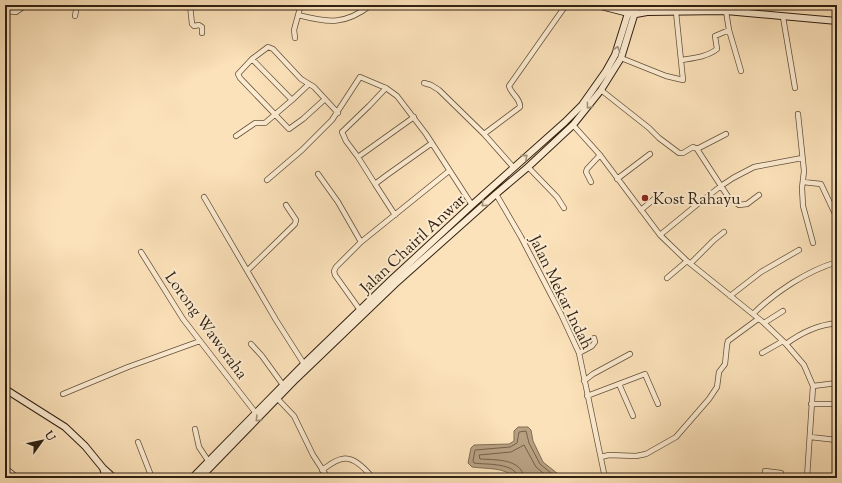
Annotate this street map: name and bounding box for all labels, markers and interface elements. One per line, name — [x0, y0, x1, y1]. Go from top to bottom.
one-way arrow — [612, 45, 621, 52]
one-way arrow — [586, 102, 594, 109]
one-way arrow — [520, 155, 528, 162]
place label: Kost Rahayu — [653, 189, 740, 212]
street label: Jalan Chairil Anwar — [355, 190, 471, 300]
marker: Kost Rahayu — [640, 193, 650, 203]
one-way arrow — [481, 200, 489, 207]
street label: Jalan Mekar Indah — [522, 231, 598, 354]
street label: Lorong Waworaha — [158, 268, 252, 386]
one-way arrow — [255, 414, 263, 422]
north arrow — [22, 421, 62, 461]
text: U — [40, 427, 59, 444]

